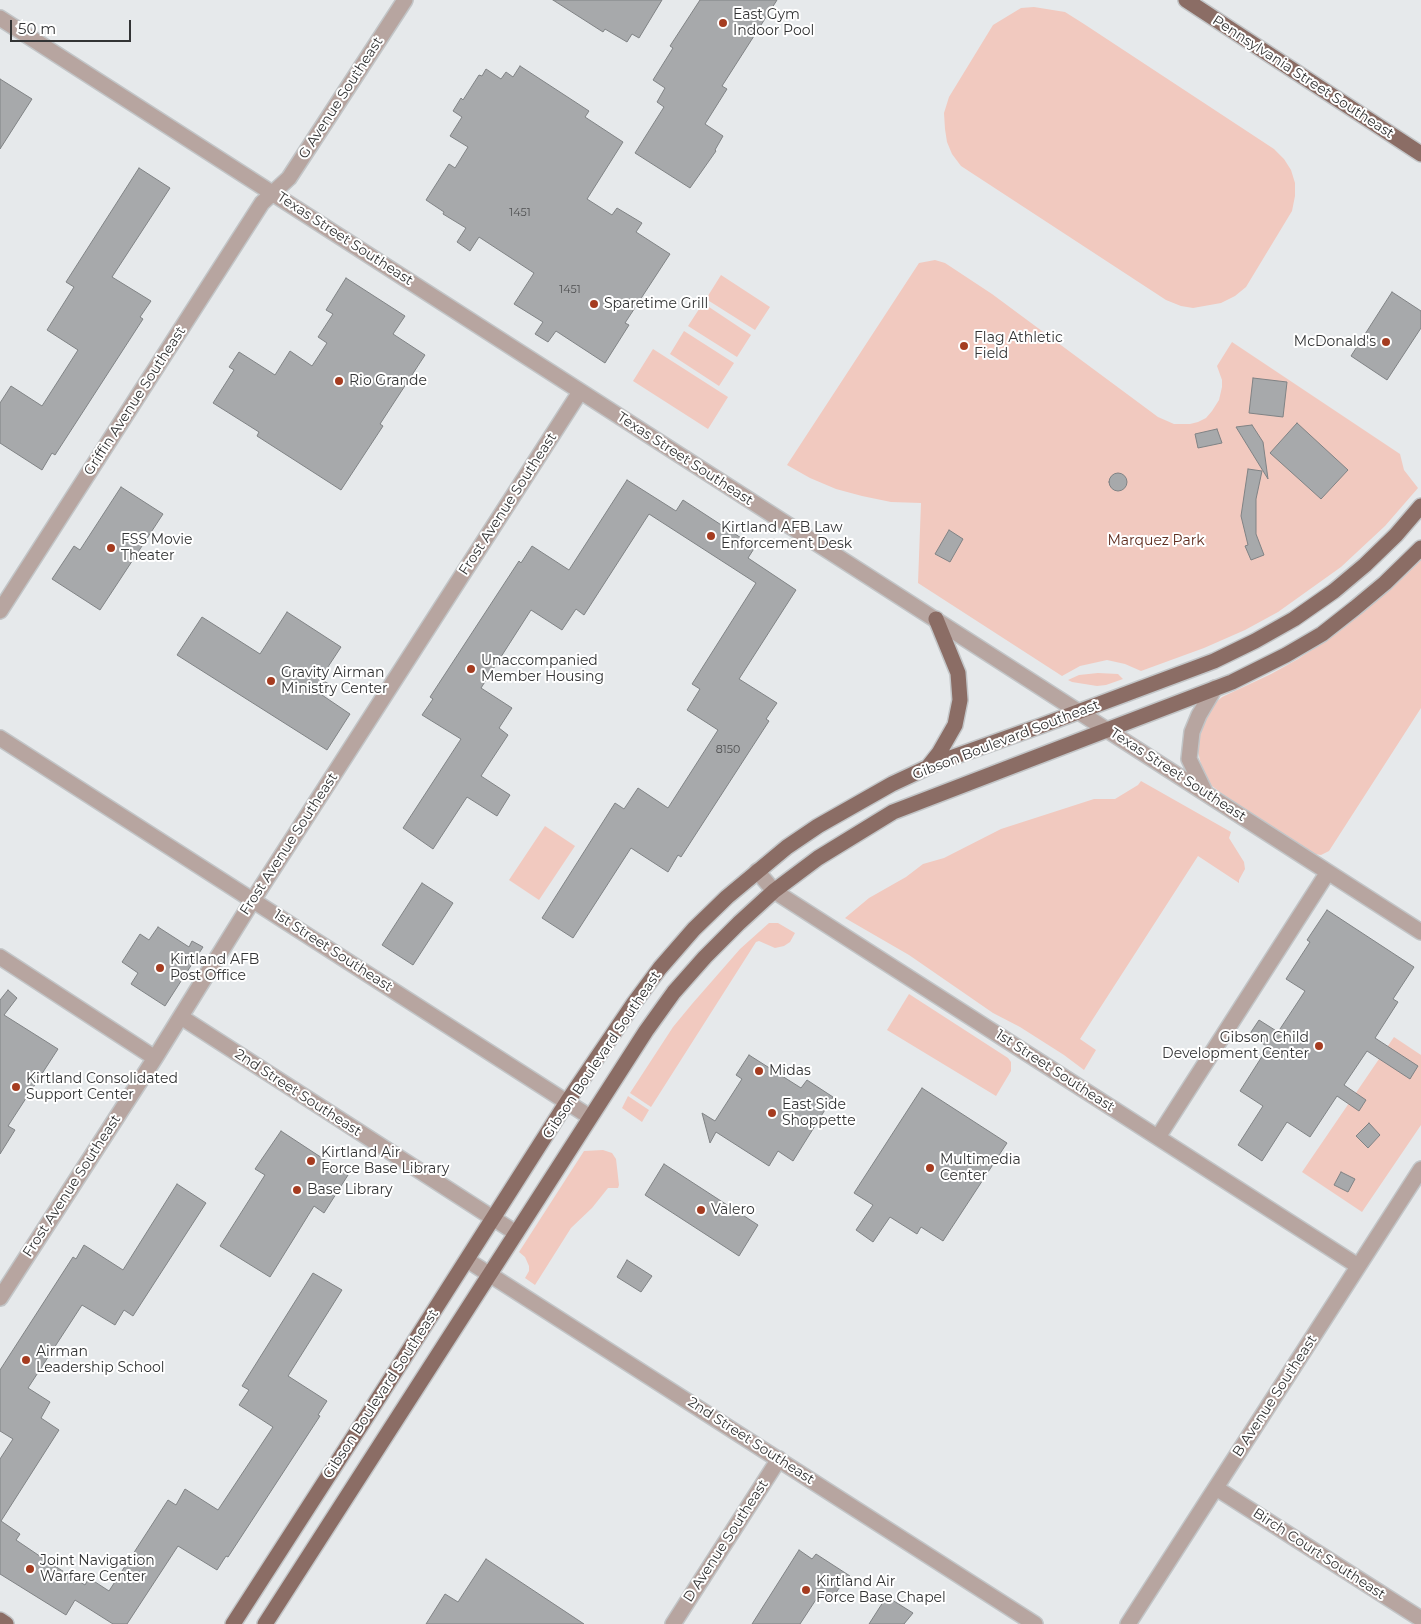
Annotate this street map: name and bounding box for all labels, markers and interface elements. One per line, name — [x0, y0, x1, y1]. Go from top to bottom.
place label: East Gym Indoor Pool — [733, 7, 814, 40]
scale bar — [12, 10, 134, 42]
street label: Pennsylvania Street Southeast — [1209, 12, 1397, 142]
marker: East Gym Indoor Pool — [717, 17, 729, 29]
text: 50 m — [18, 19, 56, 38]
street label: G Avenue Southeast — [295, 34, 387, 162]
street label: Texas Street Southeast — [274, 189, 416, 289]
house number: 1451 — [509, 206, 531, 220]
house number: 1451 — [559, 283, 581, 297]
place label: Sparetime Grill — [604, 296, 708, 312]
marker: Sparetime Grill — [588, 298, 600, 310]
street label: Griffin Avenue Southeast — [81, 323, 189, 479]
place label: Flag Athletic Field — [974, 330, 1063, 362]
place label: McDonald's — [1294, 334, 1376, 350]
marker: McDonald's — [1380, 336, 1392, 348]
marker: Flag Athletic Field — [958, 340, 970, 352]
place label: Rio Grande — [349, 373, 427, 389]
marker: Rio Grande — [333, 375, 345, 387]
street label: Texas Street Southeast — [614, 409, 756, 509]
street label: Frost Avenue Southeast — [456, 430, 560, 578]
place label: Kirtland AFB Law Enforcement Desk — [721, 520, 852, 552]
marker: Kirtland AFB Law Enforcement Desk — [705, 530, 717, 542]
place label: FSS Movie Theater — [121, 532, 192, 564]
park label: Marquez Park — [1107, 533, 1205, 549]
marker: FSS Movie Theater — [105, 542, 117, 554]
place label: Unaccompanied Member Housing — [481, 653, 604, 686]
marker: Unaccompanied Member Housing — [465, 663, 477, 675]
place label: Gravity Airman Ministry Center — [281, 665, 388, 698]
marker: Gravity Airman Ministry Center — [265, 675, 277, 687]
street label: Gibson Boulevard Southeast — [910, 697, 1102, 783]
street label: Texas Street Southeast — [1107, 725, 1249, 825]
house number: 8150 — [716, 743, 740, 757]
street label: Frost Avenue Southeast — [237, 770, 341, 918]
street label: 1st Street Southeast — [270, 906, 396, 996]
place label: Kirtland AFB Post Office — [170, 952, 259, 984]
marker: Kirtland AFB Post Office — [154, 962, 166, 974]
street label: Gibson Boulevard Southeast — [539, 968, 665, 1142]
street label: 1st Street Southeast — [992, 1026, 1118, 1116]
place label: Gibson Child Development Center — [1162, 1030, 1309, 1062]
marker: Gibson Child Development Center — [1313, 1040, 1325, 1052]
street label: 2nd Street Southeast — [232, 1046, 364, 1140]
place label: Midas — [769, 1063, 811, 1079]
marker: Midas — [753, 1065, 765, 1077]
place label: Kirtland Consolidated Support Center — [26, 1071, 178, 1104]
marker: Kirtland Consolidated Support Center — [10, 1081, 22, 1093]
place label: East Side Shoppette — [782, 1097, 856, 1130]
marker: East Side Shoppette — [766, 1107, 778, 1119]
street label: Frost Avenue Southeast — [20, 1112, 124, 1260]
place label: Kirtland Air Force Base Library — [321, 1145, 449, 1178]
place label: Multimedia Center — [940, 1152, 1021, 1184]
marker: Kirtland Air Force Base Library — [305, 1155, 317, 1167]
marker: Multimedia Center — [924, 1162, 936, 1174]
place label: Base Library — [307, 1182, 393, 1198]
marker: Base Library — [291, 1184, 303, 1196]
place label: Valero — [711, 1202, 755, 1218]
marker: Valero — [695, 1204, 707, 1216]
street label: Gibson Boulevard Southeast — [320, 1306, 442, 1482]
street label: B Avenue Southeast — [1229, 1332, 1321, 1460]
place label: Airman Leadership School — [36, 1344, 165, 1376]
marker: Airman Leadership School — [20, 1354, 32, 1366]
street label: 2nd Street Southeast — [685, 1394, 817, 1488]
street label: D Avenue Southeast — [680, 1477, 772, 1605]
street label: Birch Court Southeast — [1250, 1505, 1388, 1603]
place label: Joint Navigation Warfare Center — [40, 1553, 155, 1585]
marker: Joint Navigation Warfare Center — [24, 1563, 36, 1575]
place label: Kirtland Air Force Base Chapel — [816, 1574, 946, 1606]
marker: Kirtland Air Force Base Chapel — [800, 1584, 812, 1596]

